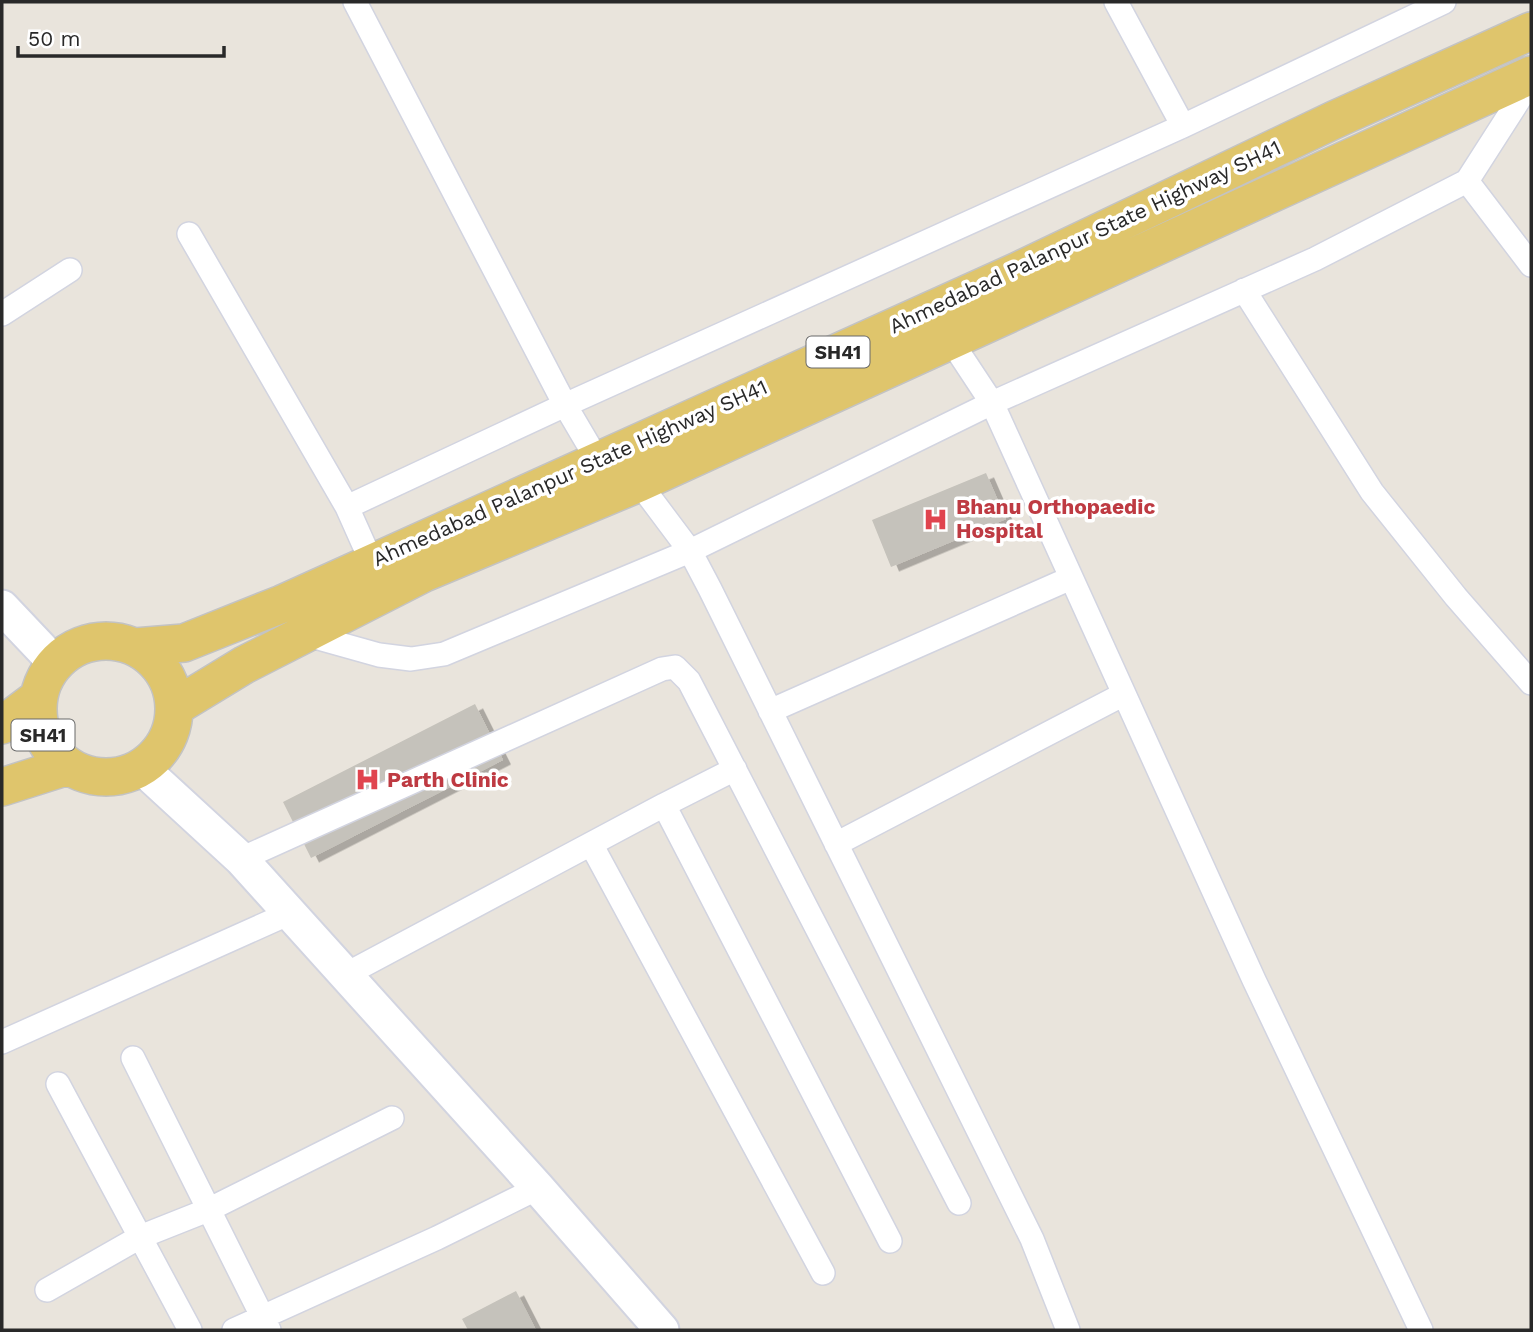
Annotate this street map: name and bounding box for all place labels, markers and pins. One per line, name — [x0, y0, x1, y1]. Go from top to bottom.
place label: Bhanu Orthopaedic Hospital — [956, 494, 1155, 543]
hospital icon: Bhanu Orthopaedic Hospital — [922, 505, 950, 533]
hospital icon: Parth Clinic — [353, 766, 381, 794]
place label: Parth Clinic — [387, 767, 509, 792]

